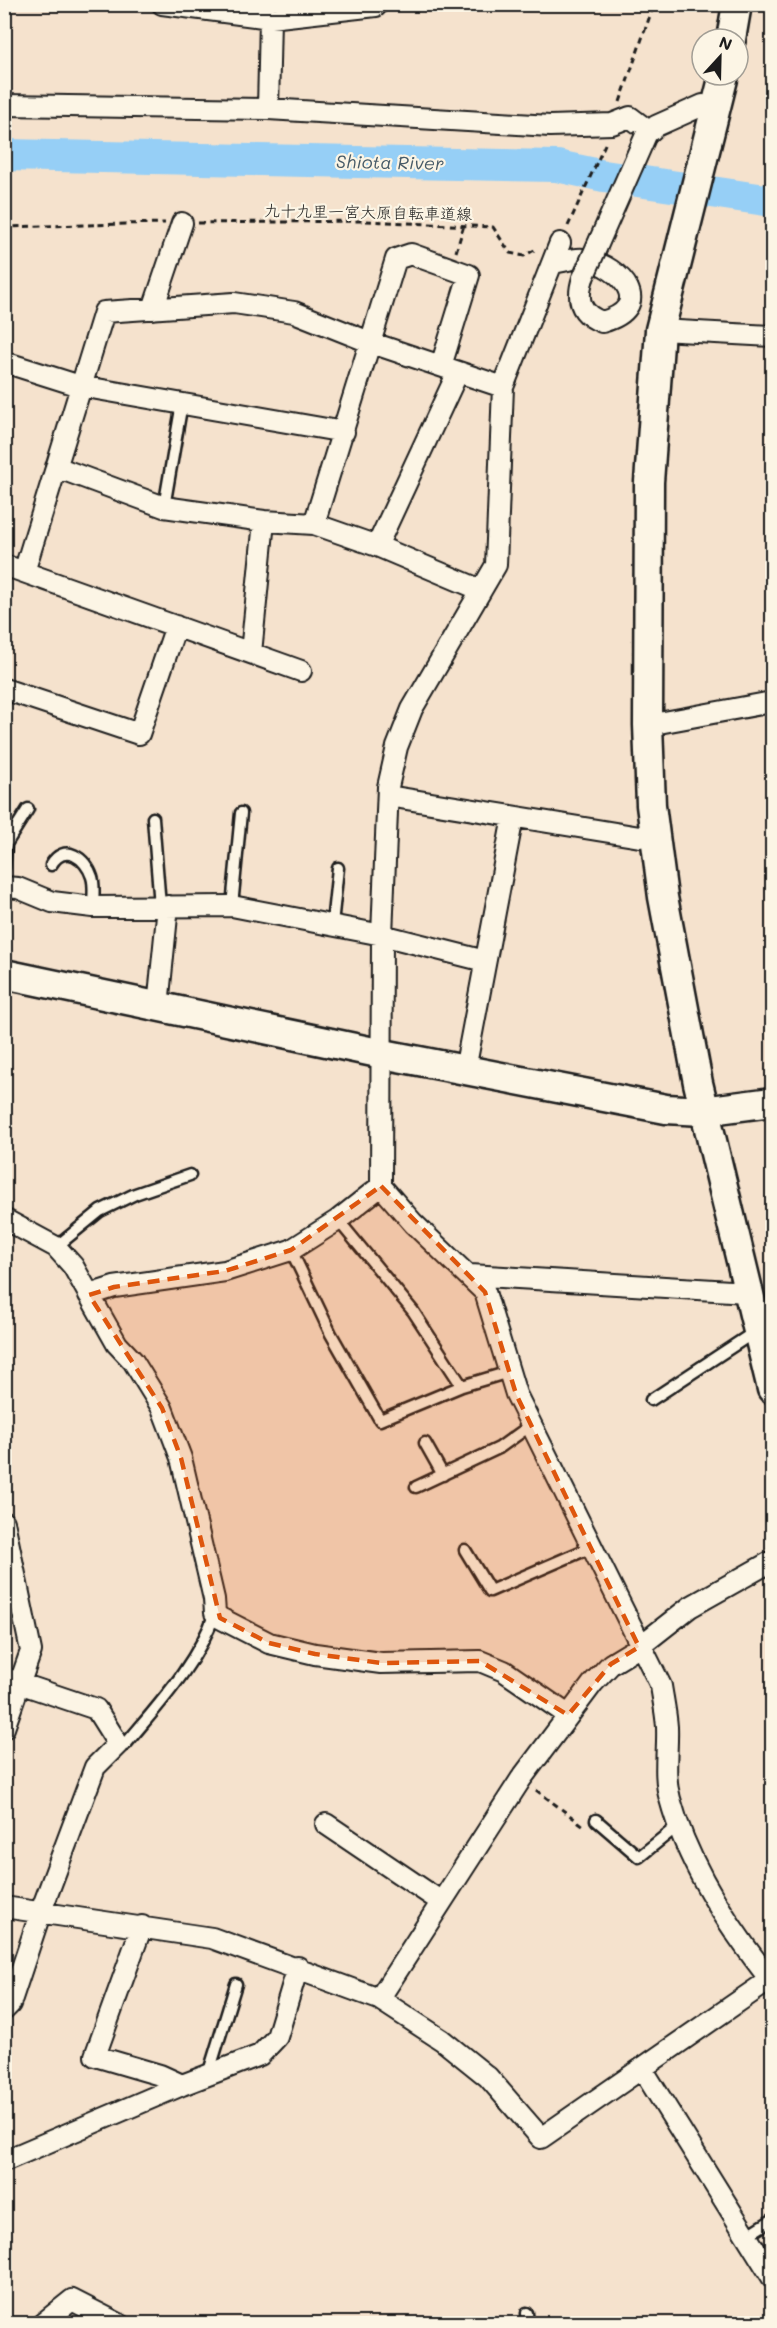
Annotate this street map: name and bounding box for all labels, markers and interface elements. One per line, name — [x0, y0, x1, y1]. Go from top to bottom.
north arrow — [690, 27, 750, 87]
text: N — [716, 31, 735, 55]
water label: Shiota River — [336, 149, 444, 175]
street label: 九十九里一宮大原自転車道線 — [264, 199, 472, 224]

